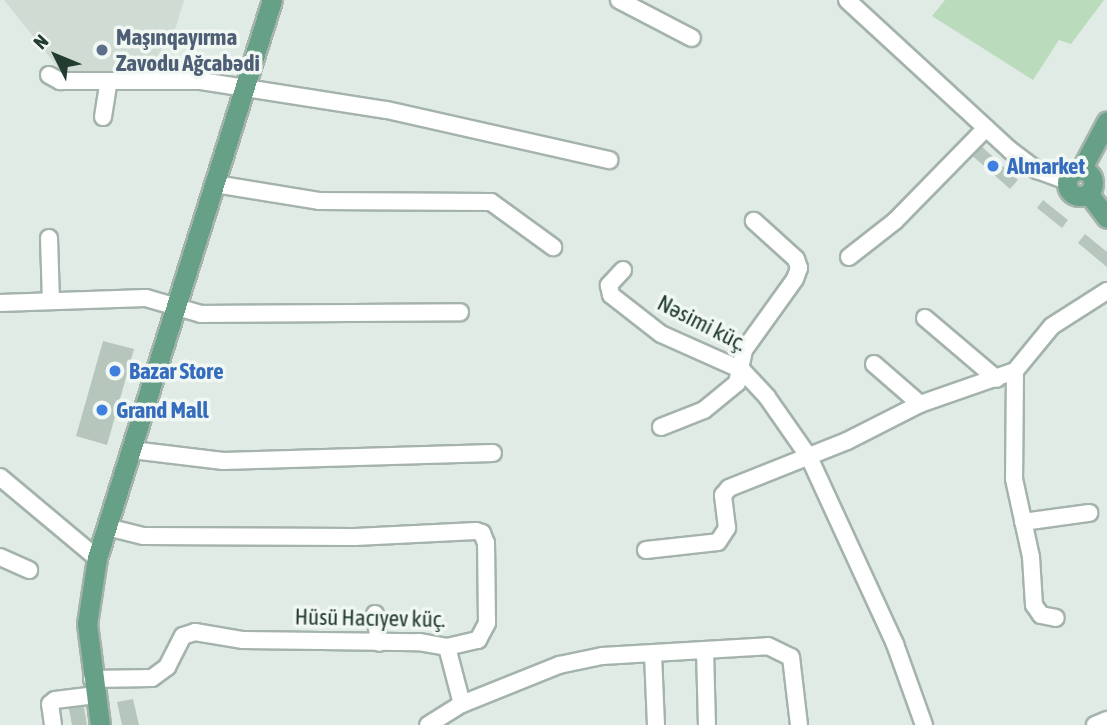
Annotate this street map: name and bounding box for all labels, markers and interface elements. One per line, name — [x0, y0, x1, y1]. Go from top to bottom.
north arrow — [21, 21, 91, 91]
place label: Maşınqayırma Zavodu Ağcabədi — [116, 23, 260, 77]
text: N — [29, 30, 53, 53]
marker: Maşınqayırma Zavodu Ağcabədi — [94, 42, 110, 58]
place label: Almarket — [1007, 152, 1085, 180]
marker: Almarket — [985, 158, 1001, 174]
street label: Nəsimi küç. — [653, 289, 751, 357]
place label: Bazar Store — [129, 357, 224, 385]
marker: Bazar Store — [107, 363, 123, 379]
place label: Grand Mall — [116, 396, 209, 424]
marker: Grand Mall — [94, 402, 110, 418]
street label: Hüsü Hacıyev küç. — [294, 603, 446, 633]

